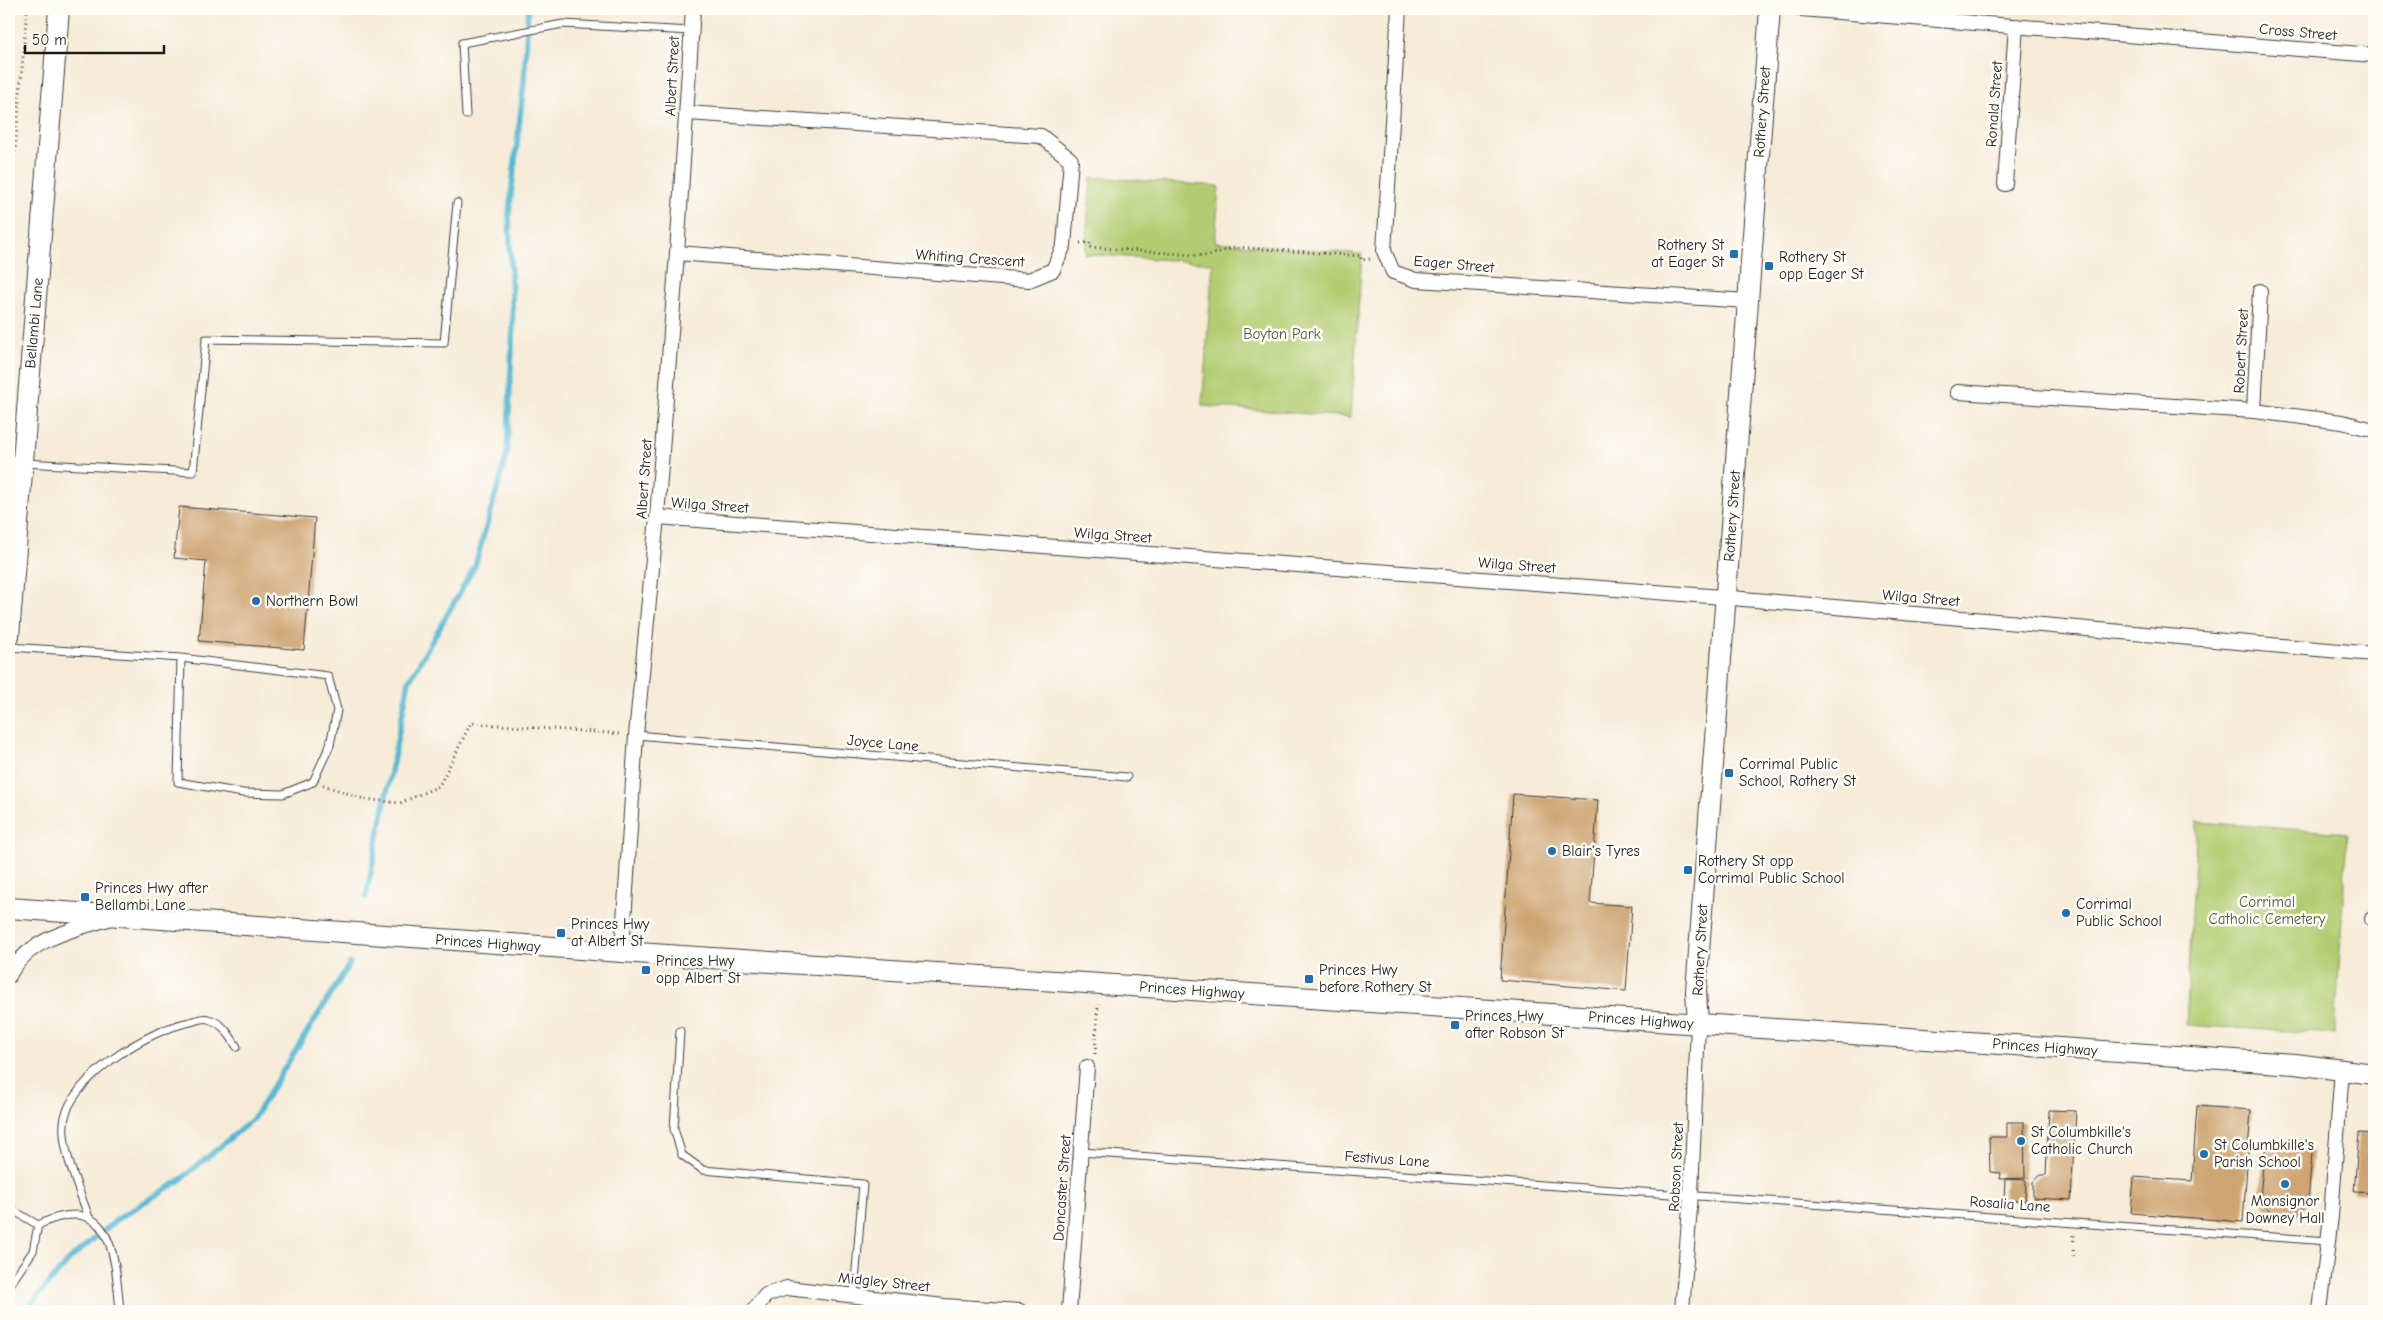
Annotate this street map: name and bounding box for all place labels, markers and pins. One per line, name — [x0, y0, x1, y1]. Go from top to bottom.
place label: Rothery St at Eager St — [1651, 236, 1725, 271]
marker: Rothery St at Eager St — [1728, 248, 1740, 260]
place label: Rothery St opp Eager St — [1779, 248, 1864, 283]
marker: Rothery St opp Eager St — [1763, 260, 1775, 272]
place label: Northern Bowl — [266, 592, 358, 610]
marker: Northern Bowl — [250, 595, 262, 607]
place label: Corrimal Public School, Rothery St — [1739, 755, 1857, 790]
marker: Corrimal Public School, Rothery St — [1723, 767, 1735, 779]
place label: Blair's Tyres — [1562, 842, 1640, 860]
marker: Blair's Tyres — [1546, 845, 1558, 857]
place label: Rothery St opp Corrimal Public School — [1698, 852, 1845, 887]
marker: Rothery St opp Corrimal Public School — [1682, 864, 1694, 876]
place label: Princes Hwy after Bellambi Lane — [95, 879, 208, 914]
marker: Princes Hwy after Bellambi Lane — [79, 891, 91, 903]
place label: Corrimal Public School — [2076, 895, 2162, 930]
marker: Corrimal Public School — [2060, 907, 2072, 919]
place label: Princes Hwy at Albert St — [571, 915, 650, 950]
marker: Princes Hwy at Albert St — [555, 927, 567, 939]
place label: Princes Hwy opp Albert St — [656, 952, 741, 987]
place label: Princes Hwy before Rothery St — [1319, 961, 1432, 996]
marker: Princes Hwy opp Albert St — [640, 964, 652, 976]
marker: Princes Hwy before Rothery St — [1303, 973, 1315, 985]
place label: Princes Hwy after Robson St — [1465, 1007, 1565, 1042]
marker: Princes Hwy after Robson St — [1449, 1019, 1461, 1031]
place label: St Columbkille's Catholic Church — [2031, 1123, 2133, 1158]
marker: St Columbkille's Catholic Church — [2015, 1135, 2027, 1147]
place label: St Columbkille's Parish School — [2214, 1136, 2314, 1171]
marker: St Columbkille's Parish School — [2198, 1148, 2210, 1160]
marker: Monsignor Downey Hall — [2279, 1178, 2291, 1190]
place label: Monsignor Downey Hall — [2246, 1192, 2324, 1227]

